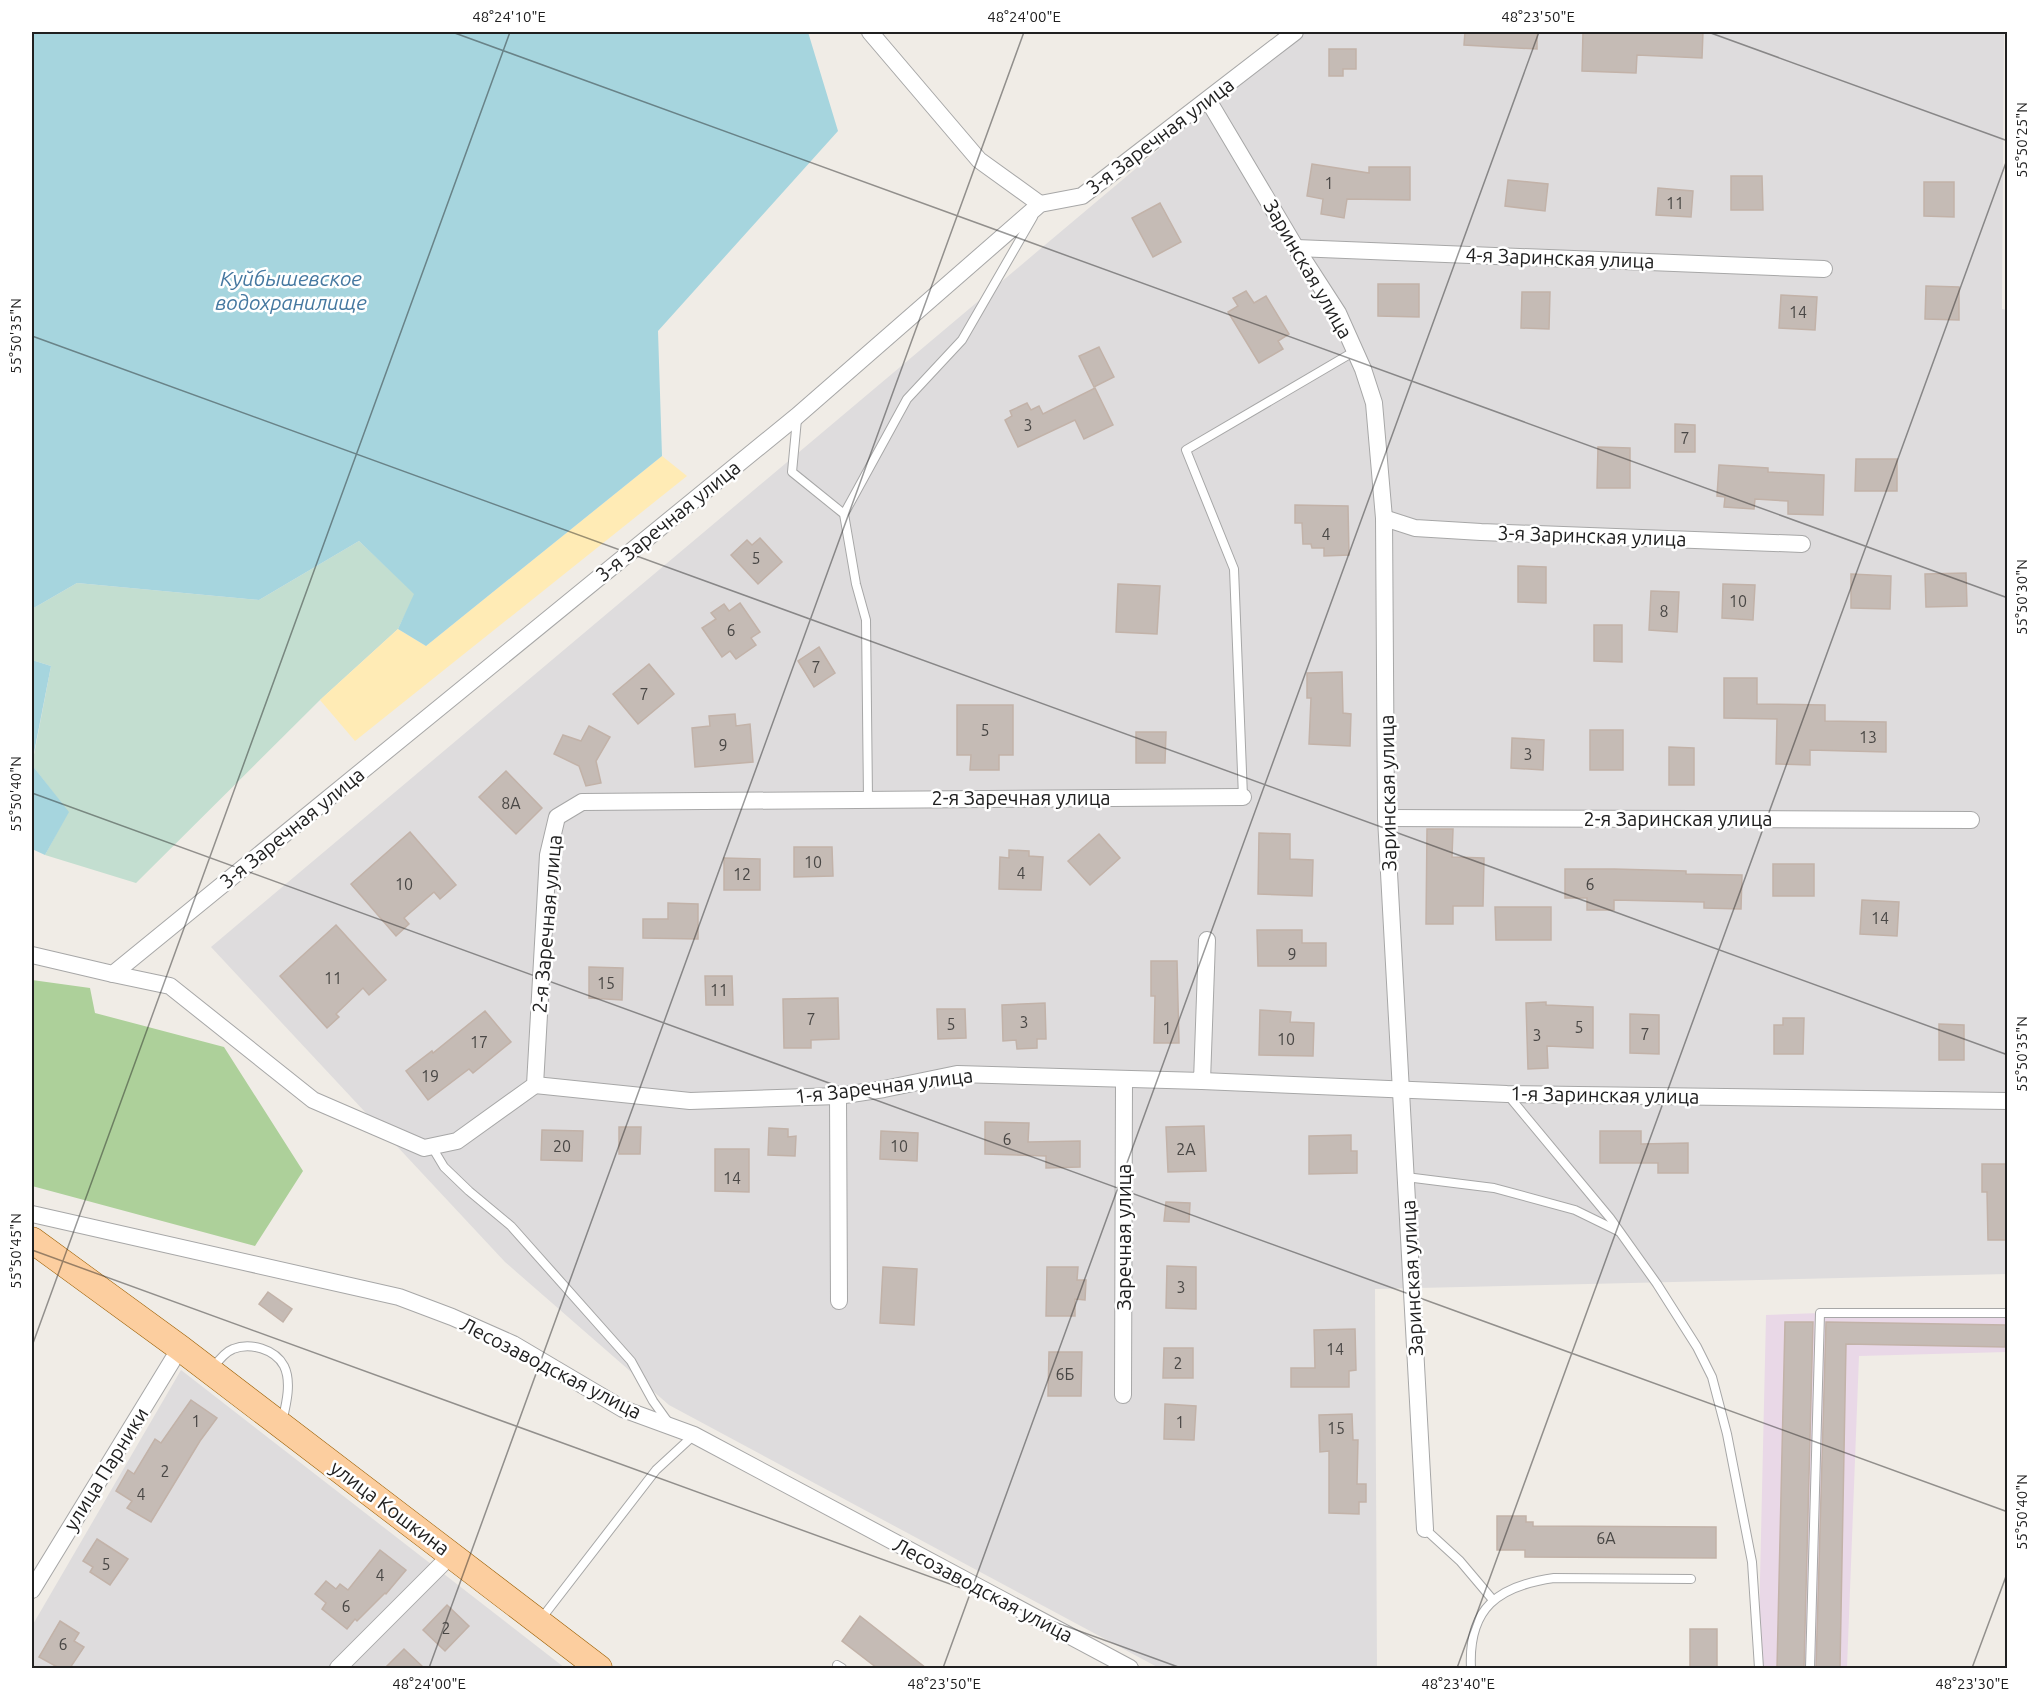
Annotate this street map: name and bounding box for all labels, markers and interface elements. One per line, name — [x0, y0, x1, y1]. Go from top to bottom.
text: 48°24'10"E — [472, 8, 546, 25]
text: 48°24'00"E — [987, 8, 1061, 25]
text: 48°23'50"E — [1501, 8, 1575, 25]
street label: 3-я Заречная улица — [1081, 72, 1238, 199]
text: 55°50'25"N — [2013, 102, 2030, 178]
house number: 1 — [1324, 174, 1334, 192]
house number: 11 — [1666, 194, 1684, 212]
street label: Заринская улица — [1259, 195, 1358, 342]
street label: 4-я Заринская улица — [1465, 243, 1655, 272]
water label: Куйбышевское водохранилище — [215, 266, 367, 314]
text: 55°50'35"N — [7, 298, 24, 374]
house number: 14 — [1789, 303, 1807, 321]
house number: 3 — [1023, 416, 1033, 434]
house number: 7 — [1680, 429, 1690, 447]
street label: 3-я Заречная улица — [591, 455, 745, 586]
street label: 3-я Заринская улица — [1497, 521, 1687, 550]
house number: 4 — [1321, 525, 1331, 543]
house number: 5 — [751, 549, 761, 567]
text: 55°50'30"N — [2013, 559, 2030, 635]
house number: 10 — [1729, 592, 1747, 610]
house number: 8 — [1659, 602, 1669, 620]
house number: 6 — [726, 621, 736, 639]
house number: 7 — [811, 658, 821, 676]
house number: 7 — [639, 685, 649, 703]
street label: Заринская улица — [1375, 714, 1400, 872]
house number: 5 — [980, 721, 990, 739]
house number: 13 — [1859, 728, 1877, 746]
house number: 9 — [718, 736, 728, 754]
house number: 3 — [1523, 745, 1533, 763]
text: 55°50'40"N — [7, 756, 24, 832]
street label: 3-я Заречная улица — [215, 762, 369, 893]
street label: 2-я Заречная улица — [931, 786, 1111, 809]
house number: 8А — [501, 794, 521, 812]
street label: 2-я Заринская улица — [1583, 807, 1773, 830]
street label: 2-я Заречная улица — [527, 834, 566, 1014]
house number: 10 — [804, 853, 822, 871]
house number: 4 — [1016, 864, 1026, 882]
house number: 12 — [733, 865, 751, 883]
house number: 10 — [395, 875, 413, 893]
house number: 6 — [1585, 875, 1595, 893]
house number: 14 — [1871, 909, 1889, 927]
house number: 9 — [1287, 945, 1297, 963]
house number: 11 — [324, 969, 342, 987]
house number: 15 — [597, 974, 615, 992]
house number: 11 — [710, 981, 728, 999]
house number: 7 — [806, 1010, 816, 1028]
house number: 3 — [1019, 1013, 1029, 1031]
house number: 5 — [946, 1015, 956, 1033]
text: 55°50'35"N — [2013, 1016, 2030, 1092]
house number: 5 — [1574, 1018, 1584, 1036]
house number: 1 — [1162, 1019, 1172, 1037]
house number: 7 — [1640, 1025, 1650, 1043]
house number: 3 — [1532, 1026, 1542, 1044]
house number: 10 — [1277, 1030, 1295, 1048]
house number: 17 — [470, 1033, 488, 1051]
street label: 1-я Заречная улица — [794, 1063, 974, 1108]
house number: 19 — [421, 1067, 439, 1085]
street label: 1-я Заринская улица — [1510, 1081, 1700, 1108]
house number: 6 — [1002, 1130, 1012, 1148]
house number: 20 — [553, 1137, 571, 1155]
house number: 10 — [890, 1137, 908, 1155]
house number: 2А — [1176, 1140, 1196, 1158]
street label: Заречная улица — [1112, 1164, 1135, 1310]
house number: 14 — [723, 1169, 741, 1187]
street label: Заринская улица — [1396, 1199, 1427, 1357]
text: 55°50'45"N — [7, 1213, 24, 1289]
house number: 3 — [1176, 1278, 1186, 1296]
street label: Лесозаводская улица — [457, 1312, 646, 1423]
house number: 14 — [1326, 1340, 1344, 1358]
house number: 2 — [1173, 1354, 1183, 1372]
house number: 6Б — [1056, 1365, 1075, 1383]
street label: улица Парники — [59, 1403, 153, 1535]
house number: 1 — [191, 1412, 201, 1430]
house number: 1 — [1175, 1413, 1185, 1431]
house number: 15 — [1327, 1419, 1345, 1437]
street label: улица Кошкина — [326, 1455, 454, 1560]
house number: 2 — [160, 1462, 170, 1480]
text: 55°50'40"N — [2013, 1474, 2030, 1550]
house number: 4 — [136, 1485, 146, 1503]
house number: 6А — [1596, 1529, 1616, 1547]
street label: Лесозаводская улица — [890, 1532, 1077, 1647]
house number: 5 — [101, 1555, 111, 1573]
house number: 4 — [375, 1566, 385, 1584]
house number: 6 — [341, 1597, 351, 1615]
house number: 2 — [441, 1619, 451, 1637]
house number: 6 — [58, 1635, 68, 1653]
text: 48°24'00"E — [392, 1675, 466, 1692]
text: 48°23'50"E — [907, 1675, 981, 1692]
text: 48°23'40"E — [1421, 1675, 1495, 1692]
text: 48°23'30"E — [1935, 1675, 2009, 1692]

